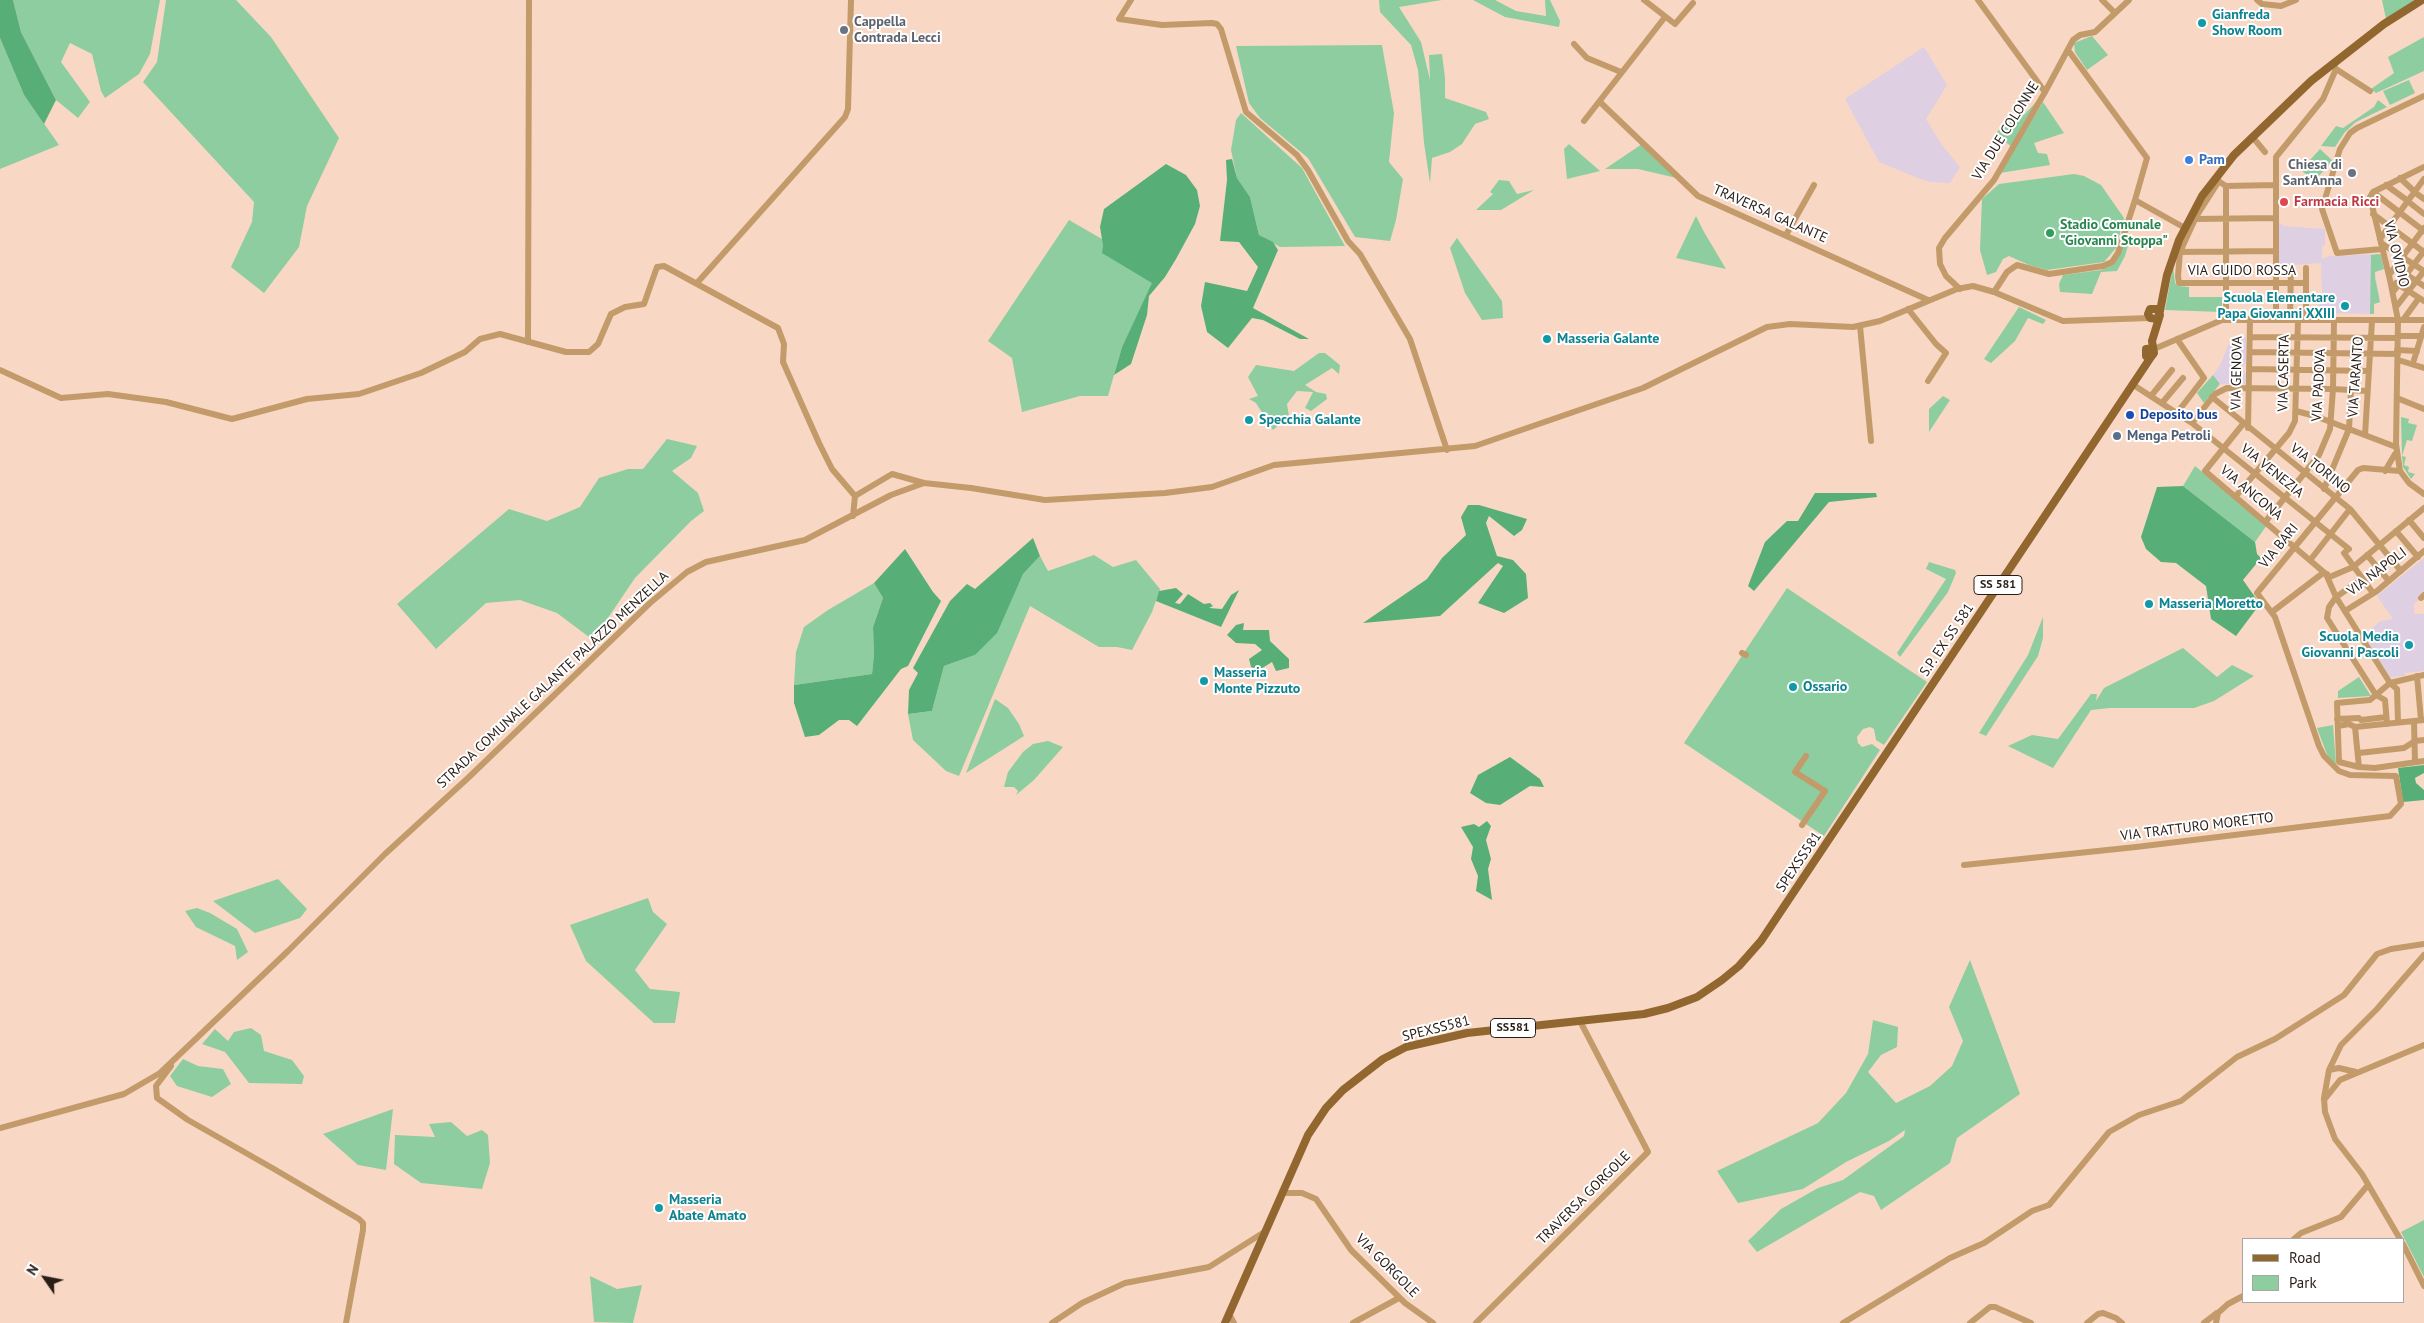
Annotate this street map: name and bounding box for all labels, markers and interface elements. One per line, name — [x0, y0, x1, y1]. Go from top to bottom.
place label: Gianfreda Show Room — [2212, 7, 2282, 40]
place label: Cappella Contrada Lecci — [854, 14, 941, 46]
marker: Gianfreda Show Room — [2196, 17, 2208, 29]
marker: Cappella Contrada Lecci — [838, 24, 850, 36]
street label: VIA DUE COLONNE — [1969, 79, 2043, 183]
place label: Pam — [2199, 152, 2225, 168]
marker: Pam — [2183, 154, 2195, 166]
place label: Chiesa di Sant'Anna — [2283, 157, 2342, 190]
marker: Chiesa di Sant'Anna — [2346, 167, 2358, 179]
street label: TRAVERSA GALANTE — [1710, 181, 1830, 247]
place label: Farmacia Ricci — [2294, 194, 2379, 210]
marker: Farmacia Ricci — [2278, 196, 2290, 208]
place label: Stadio Comunale "Giovanni Stoppa" — [2060, 217, 2168, 250]
street label: VIA OVIDIO — [2380, 219, 2412, 289]
marker: Stadio Comunale "Giovanni Stoppa" — [2044, 227, 2056, 239]
street label: VIA GUIDO ROSSA — [2188, 263, 2296, 279]
place label: Scuola Elementare Papa Giovanni XXIII — [2217, 290, 2335, 322]
marker: Scuola Elementare Papa Giovanni XXIII — [2339, 300, 2351, 312]
place label: Masseria Galante — [1557, 331, 1659, 347]
marker: Masseria Galante — [1541, 333, 1553, 345]
street label: VIA CASERTA — [2275, 334, 2293, 412]
street label: VIA GENOVA — [2228, 336, 2246, 410]
street label: VIA TARANTO — [2345, 336, 2367, 418]
street label: VIA PADOVA — [2309, 348, 2329, 422]
place label: Deposito bus — [2140, 407, 2218, 423]
marker: Deposito bus — [2124, 409, 2136, 421]
place label: Specchia Galante — [1259, 412, 1361, 428]
marker: Specchia Galante — [1243, 414, 1255, 426]
place label: Menga Petroli — [2127, 428, 2211, 444]
marker: Menga Petroli — [2111, 430, 2123, 442]
street label: VIA VENEZIA — [2237, 440, 2307, 502]
street label: VIA TORINO — [2286, 440, 2354, 498]
street label: VIA ANCONA — [2216, 462, 2286, 524]
street label: VIA BARI — [2256, 520, 2302, 572]
street label: VIA NAPOLI — [2344, 544, 2410, 600]
street label: STRADA COMUNALE GALANTE PALAZZO MENZELLA — [434, 568, 672, 792]
road number: SS 581 — [1974, 576, 2022, 594]
place label: Masseria Moretto — [2159, 596, 2263, 612]
marker: Masseria Moretto — [2143, 598, 2155, 610]
street label: S.P. EX SS 581 — [1916, 600, 1978, 680]
place label: Scuola Media Giovanni Pascoli — [2301, 629, 2399, 662]
marker: Scuola Media Giovanni Pascoli — [2403, 639, 2415, 651]
place label: Masseria Monte Pizzuto — [1214, 665, 1300, 698]
marker: Masseria Monte Pizzuto — [1198, 675, 1210, 687]
place label: Ossario — [1803, 679, 1847, 695]
marker: Ossario — [1787, 681, 1799, 693]
street label: VIA TRATTURO MORETTO — [2119, 809, 2275, 845]
street label: SPEXSS581 — [1773, 829, 1825, 895]
street label: SPEXSS581 — [1400, 1012, 1472, 1046]
road number: SS581 — [1490, 1018, 1536, 1038]
street label: TRAVERSA GORGOLE — [1534, 1148, 1634, 1248]
place label: Masseria Abate Amato — [669, 1192, 746, 1224]
marker: Masseria Abate Amato — [653, 1202, 665, 1214]
street label: VIA GORGOLE — [1352, 1231, 1422, 1301]
legend — [2242, 1238, 2404, 1303]
text: Road — [2289, 1248, 2321, 1267]
north arrow — [20, 1253, 70, 1303]
text: N — [22, 1261, 42, 1279]
text: Park — [2289, 1273, 2317, 1292]

